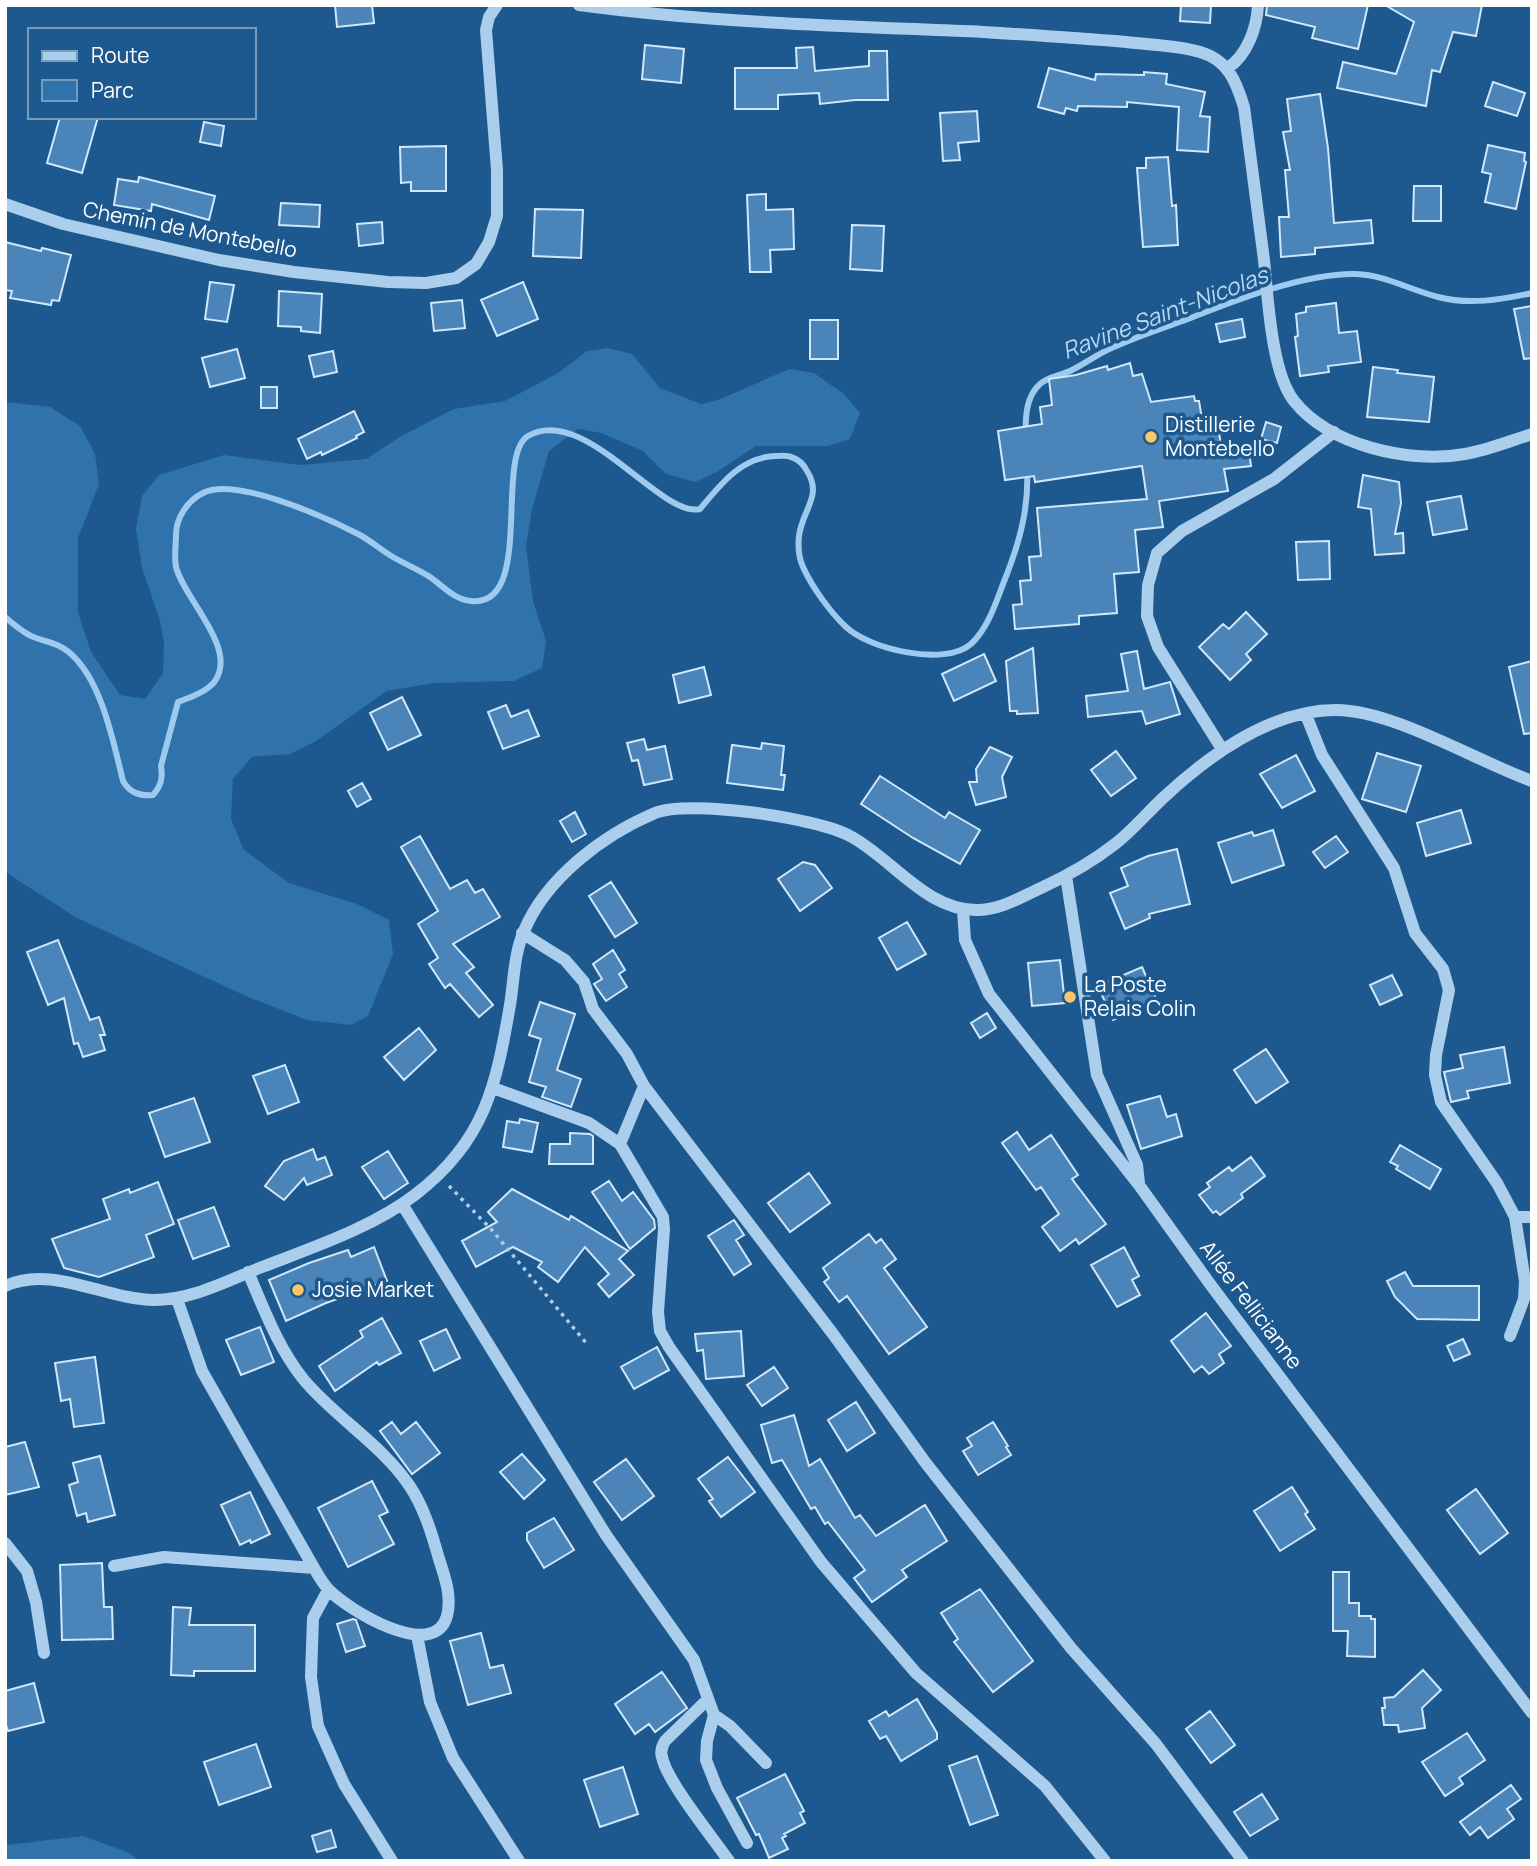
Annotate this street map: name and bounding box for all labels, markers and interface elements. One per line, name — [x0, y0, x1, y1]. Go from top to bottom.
legend — [28, 28, 256, 119]
text: Route — [91, 41, 149, 69]
text: Parc — [91, 76, 134, 104]
street label: Chemin de Montebello — [81, 195, 300, 264]
water label: Ravine Saint-Nicolas — [1057, 257, 1274, 366]
place label: Distillerie Montebello — [1165, 410, 1275, 462]
marker: Distillerie Montebello — [1143, 429, 1159, 445]
place label: La Poste Relais Colin — [1084, 970, 1196, 1022]
marker: La Poste Relais Colin — [1062, 989, 1078, 1005]
street label: Allée Fellicianne — [1194, 1234, 1309, 1374]
place label: Josie Market — [312, 1275, 434, 1303]
marker: Josie Market — [290, 1282, 306, 1298]

